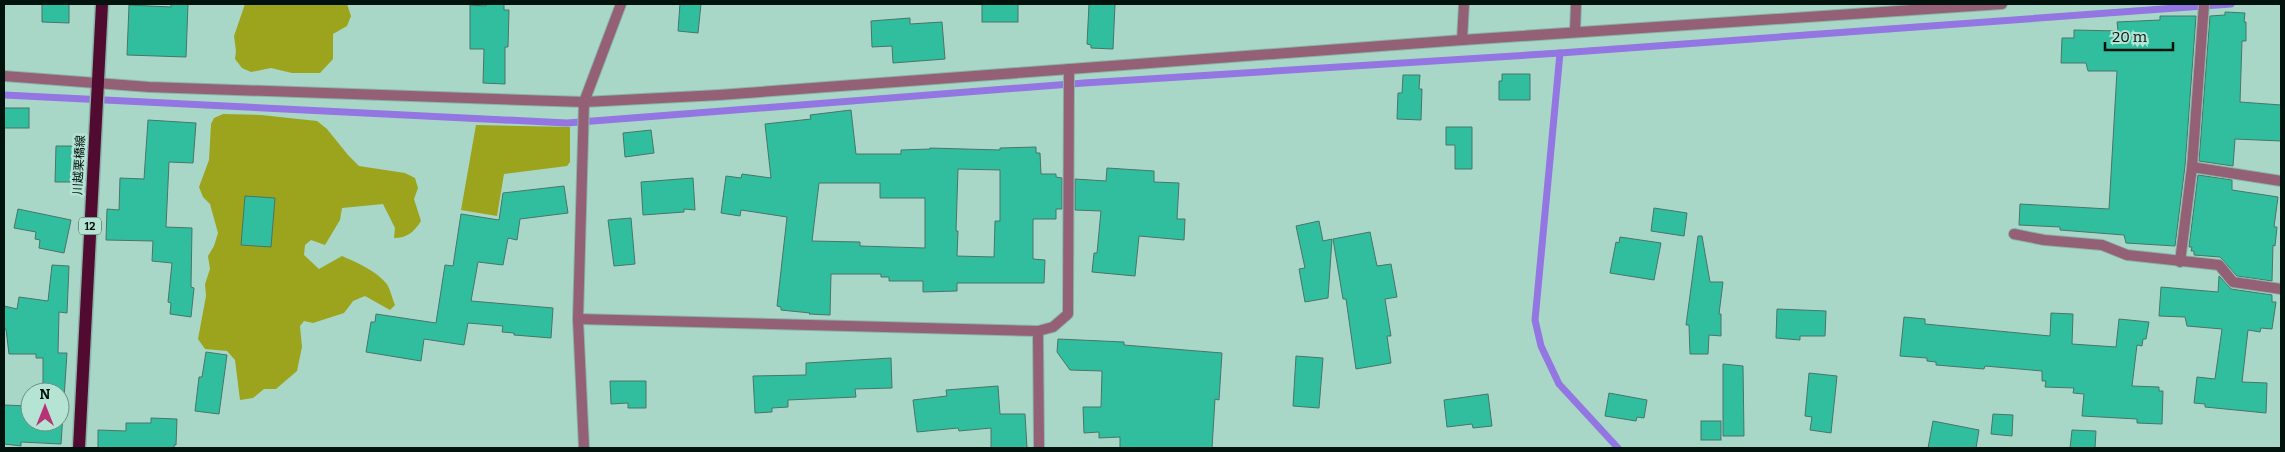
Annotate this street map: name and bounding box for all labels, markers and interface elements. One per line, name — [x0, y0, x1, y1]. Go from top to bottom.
scale bar — [2105, 20, 2172, 52]
text: 20 m — [2112, 28, 2148, 46]
street label: 川越栗橋線 — [70, 135, 88, 195]
road number: 12 — [79, 218, 101, 235]
north arrow — [20, 382, 70, 432]
text: N — [40, 386, 51, 403]

